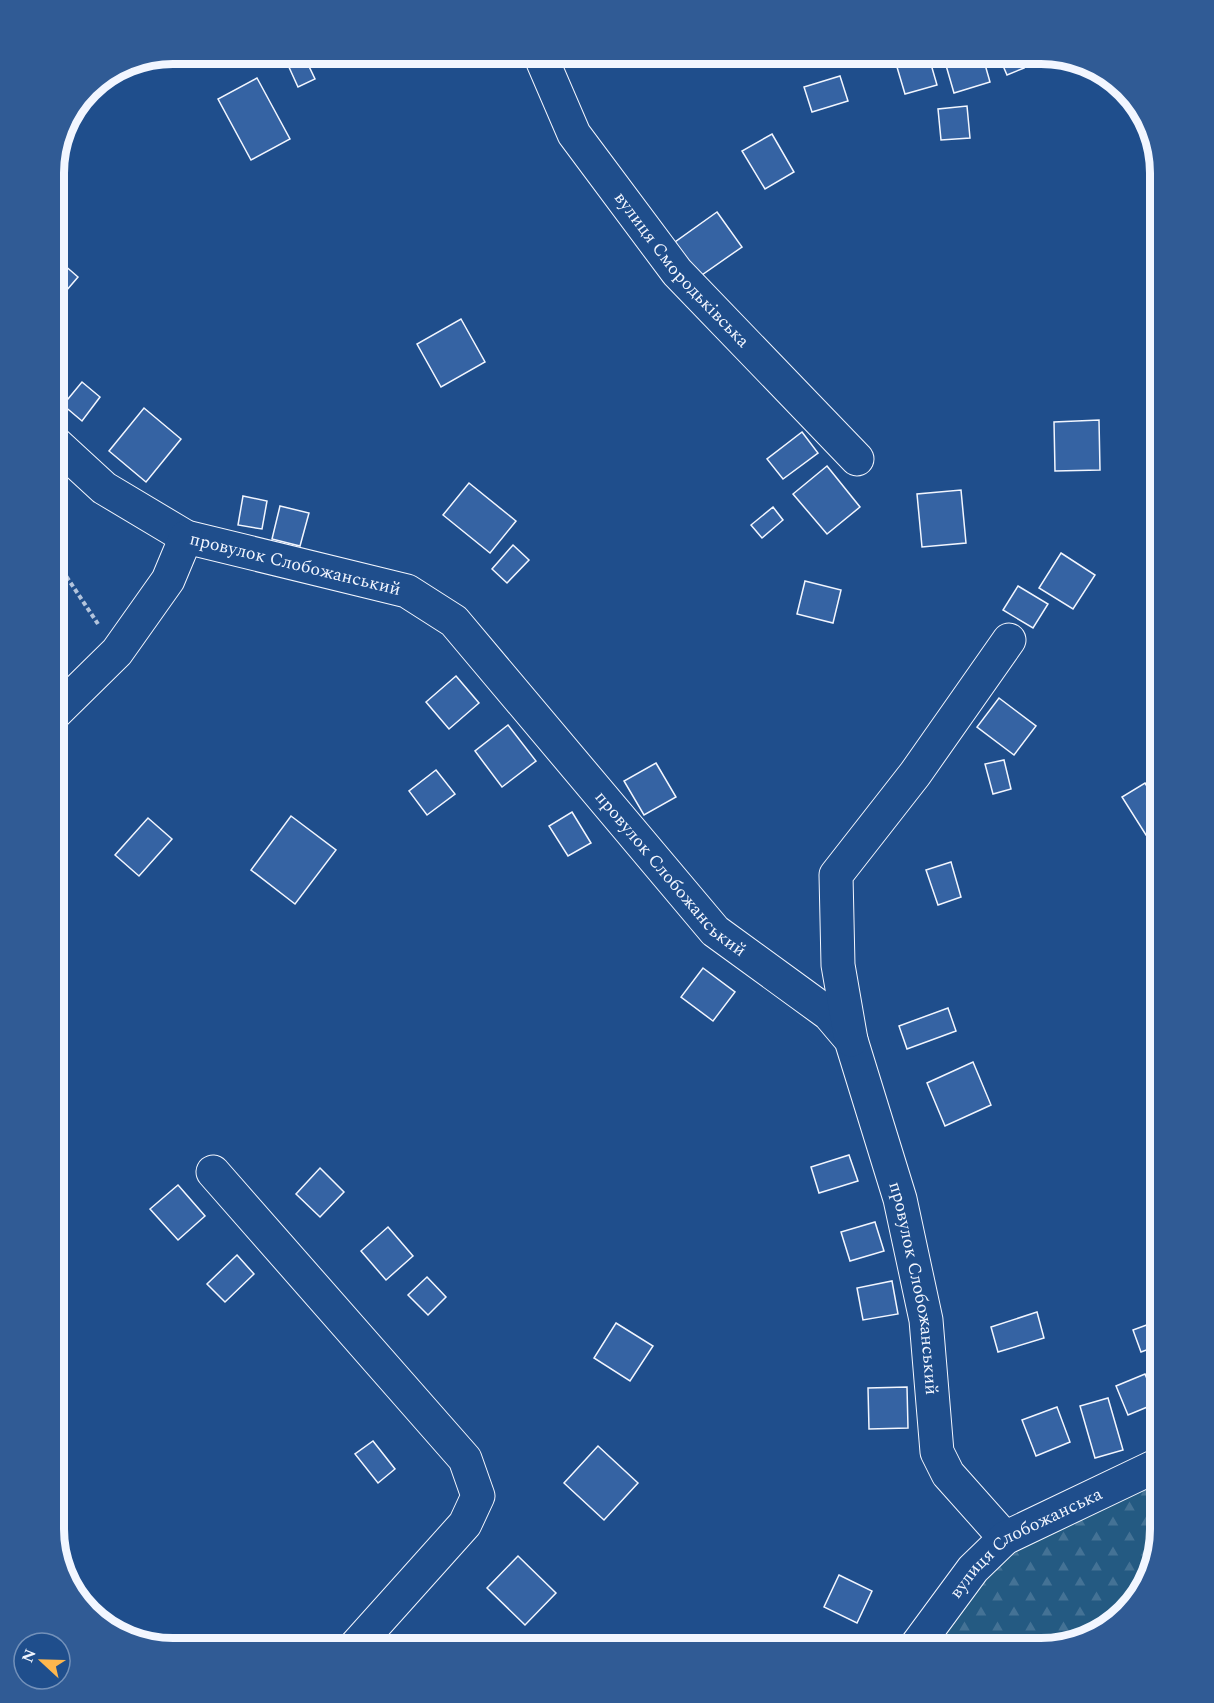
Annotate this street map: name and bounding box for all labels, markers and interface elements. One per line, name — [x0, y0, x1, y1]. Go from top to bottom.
street label: вулиця Смородьківська — [608, 186, 756, 354]
street label: провулок Слобожанський — [187, 525, 404, 603]
street label: провулок Слобожанський — [589, 784, 752, 963]
street label: провулок Слобожанський — [882, 1178, 946, 1396]
street label: вулиця Слобожанська — [942, 1480, 1107, 1604]
north arrow — [12, 1631, 72, 1691]
text: N — [15, 1645, 43, 1666]

